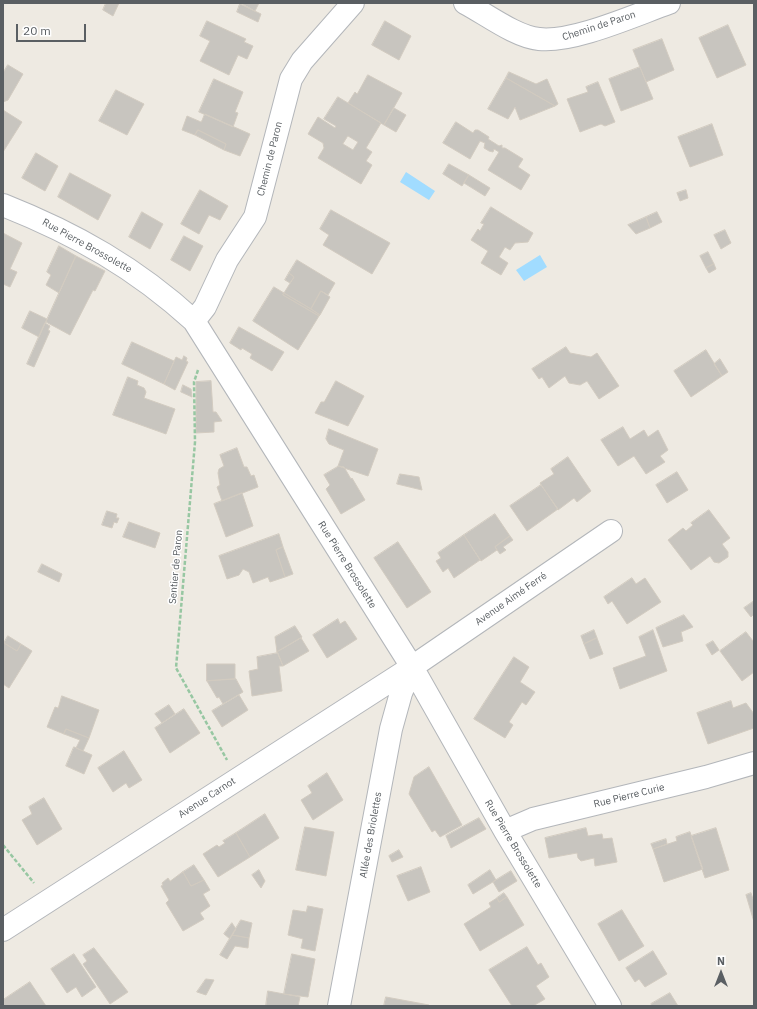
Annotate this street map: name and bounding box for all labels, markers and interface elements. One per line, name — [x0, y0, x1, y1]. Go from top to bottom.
street label: Chemin de Paron — [561, 8, 637, 44]
scale bar — [18, 16, 88, 42]
text: 20 m — [23, 23, 51, 38]
street label: Chemin de Paron — [255, 120, 285, 198]
street label: Rue Pierre Brossolette — [40, 216, 134, 276]
street label: Rue Pierre Brossolette — [315, 519, 379, 611]
street label: Sentier de Paron — [167, 529, 185, 605]
street label: Avenue Aimé Ferré — [473, 570, 549, 628]
street label: Avenue Carnot — [176, 775, 238, 821]
street label: Rue Pierre Curie — [592, 781, 666, 811]
street label: Allée des Briolettes — [358, 791, 384, 879]
street label: Rue Pierre Brossolette — [482, 798, 544, 890]
north arrow — [701, 953, 741, 993]
text: N — [717, 954, 725, 968]

